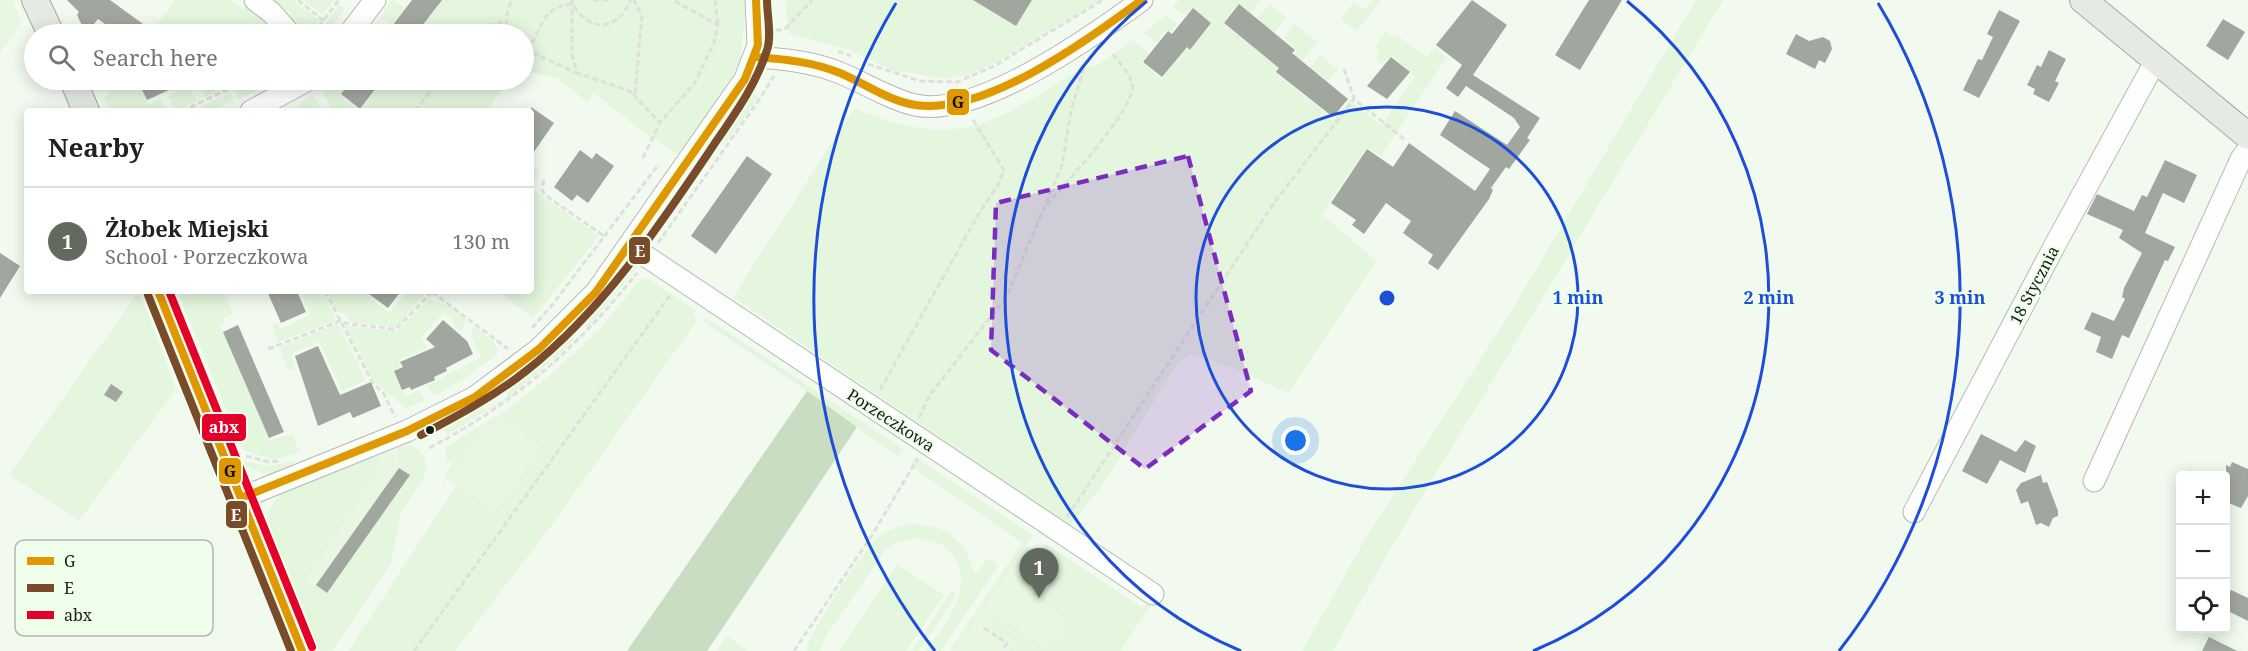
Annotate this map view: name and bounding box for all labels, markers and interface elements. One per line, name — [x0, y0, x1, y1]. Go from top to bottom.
search box — [24, 24, 534, 90]
icon: search — [45, 41, 78, 74]
text: Search here — [93, 42, 218, 72]
line badge: G — [946, 88, 970, 116]
text: G — [952, 91, 964, 113]
text: Nearby — [48, 129, 144, 165]
text: Żłobek Miejski — [105, 213, 269, 243]
text: 1 — [62, 228, 73, 255]
text: 130 m — [452, 228, 510, 255]
line badge: E — [628, 236, 651, 265]
text: E — [635, 240, 645, 262]
street label: 18 Stycznia — [2004, 242, 2064, 328]
text: School · Porzeczkowa — [105, 243, 308, 270]
text: 1 min — [1553, 285, 1603, 309]
text: 2 min — [1744, 285, 1794, 309]
text: 3 min — [1935, 285, 1985, 309]
centre of rings — [1377, 288, 1397, 308]
street label: Porzeczkowa — [843, 383, 939, 457]
line badge: abx — [201, 413, 247, 442]
text: abx — [209, 416, 240, 438]
unlabelled marker — [424, 424, 436, 436]
your location — [1281, 426, 1310, 455]
line badge: G — [218, 457, 242, 485]
text: G — [224, 460, 236, 482]
map controls — [2176, 471, 2230, 633]
button: + — [2176, 471, 2230, 525]
line badge: E — [225, 500, 248, 529]
text: E — [231, 504, 241, 526]
button: − — [2176, 525, 2230, 579]
legend — [15, 540, 213, 636]
pin: 1 — [1020, 548, 1058, 598]
text: G — [64, 550, 76, 572]
text: E — [64, 577, 74, 599]
button: locate — [2176, 579, 2230, 633]
text: abx — [64, 604, 93, 626]

